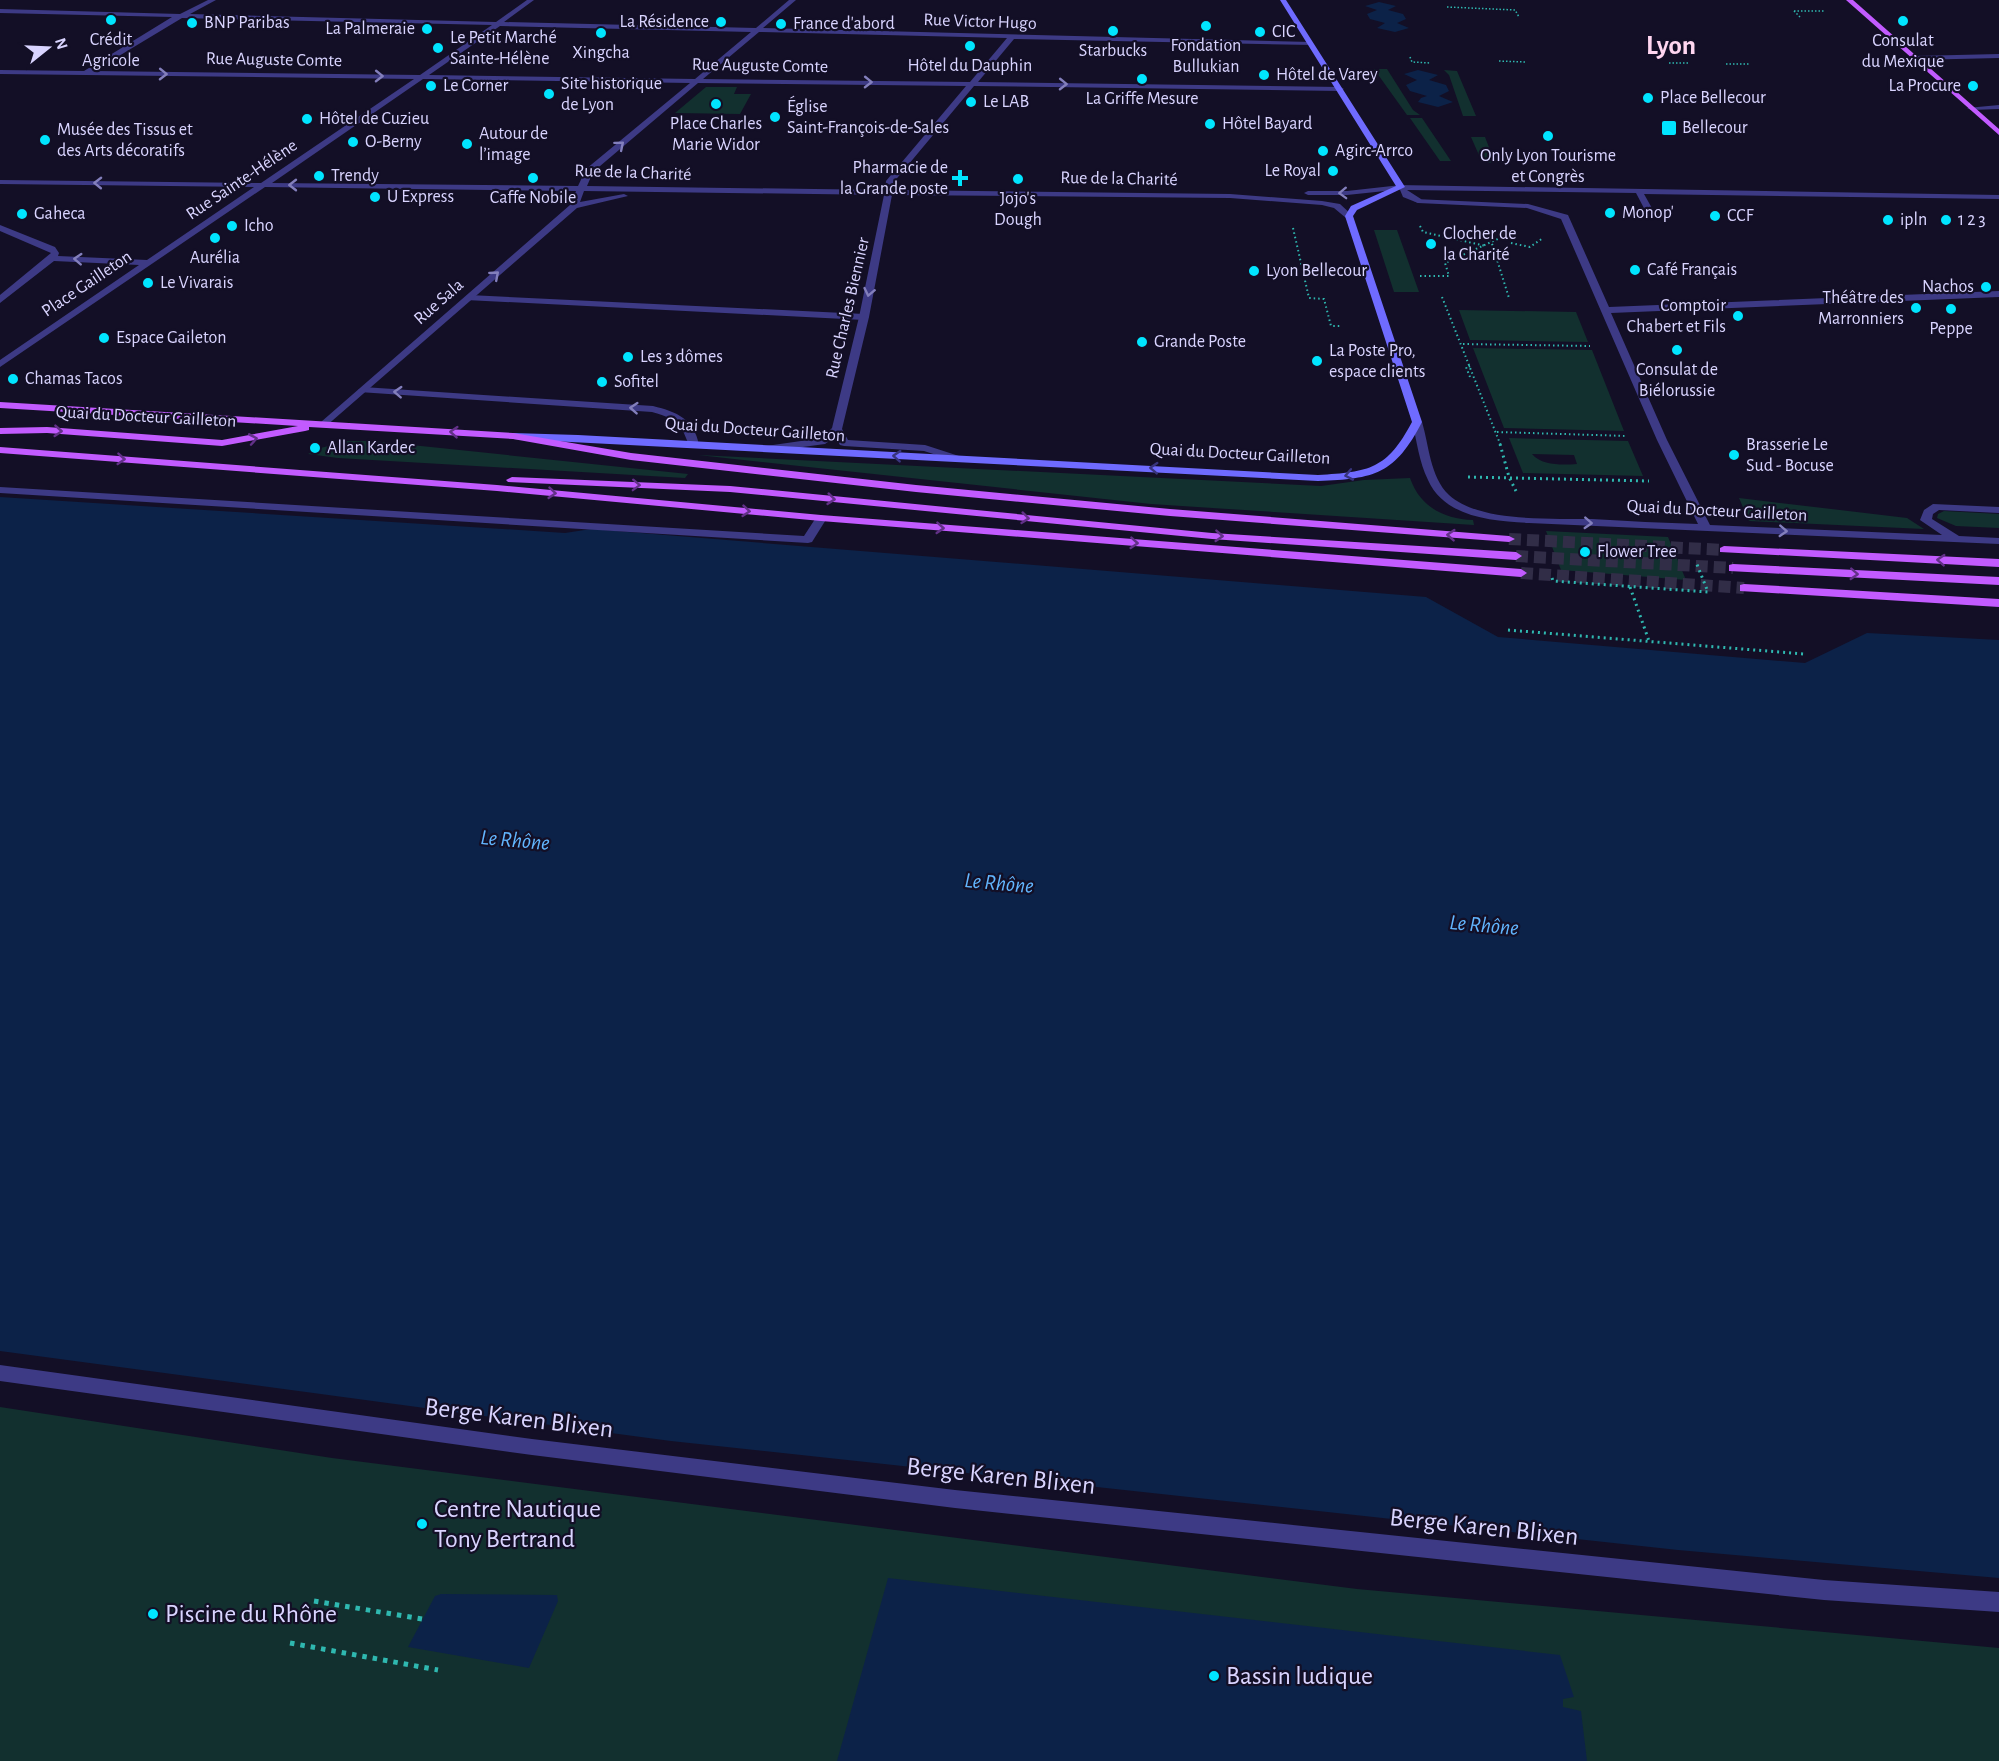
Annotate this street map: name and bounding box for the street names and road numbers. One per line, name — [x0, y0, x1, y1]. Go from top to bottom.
street label: Rue Victor Hugo — [923, 11, 1037, 33]
street label: Rue Auguste Comte — [206, 50, 342, 70]
street label: Rue Auguste Comte — [692, 56, 828, 76]
street label: Rue Sainte-Hélène — [183, 136, 301, 224]
street label: Rue de la Charité — [574, 162, 692, 184]
street label: Rue de la Charité — [1060, 169, 1178, 189]
street label: Rue Charles Biennier — [823, 235, 873, 380]
street label: Place Gailleton — [39, 247, 135, 321]
street label: Rue Sala — [411, 276, 467, 328]
street label: Quai du Docteur Gailleton — [55, 403, 237, 431]
street label: Quai du Docteur Gailleton — [664, 415, 846, 445]
street label: Quai du Docteur Gailleton — [1149, 440, 1331, 468]
street label: Quai du Docteur Gailleton — [1626, 497, 1808, 525]
street label: Berge Karen Blixen — [423, 1394, 615, 1442]
street label: Berge Karen Blixen — [905, 1453, 1097, 1499]
street label: Berge Karen Blixen — [1388, 1504, 1580, 1550]

